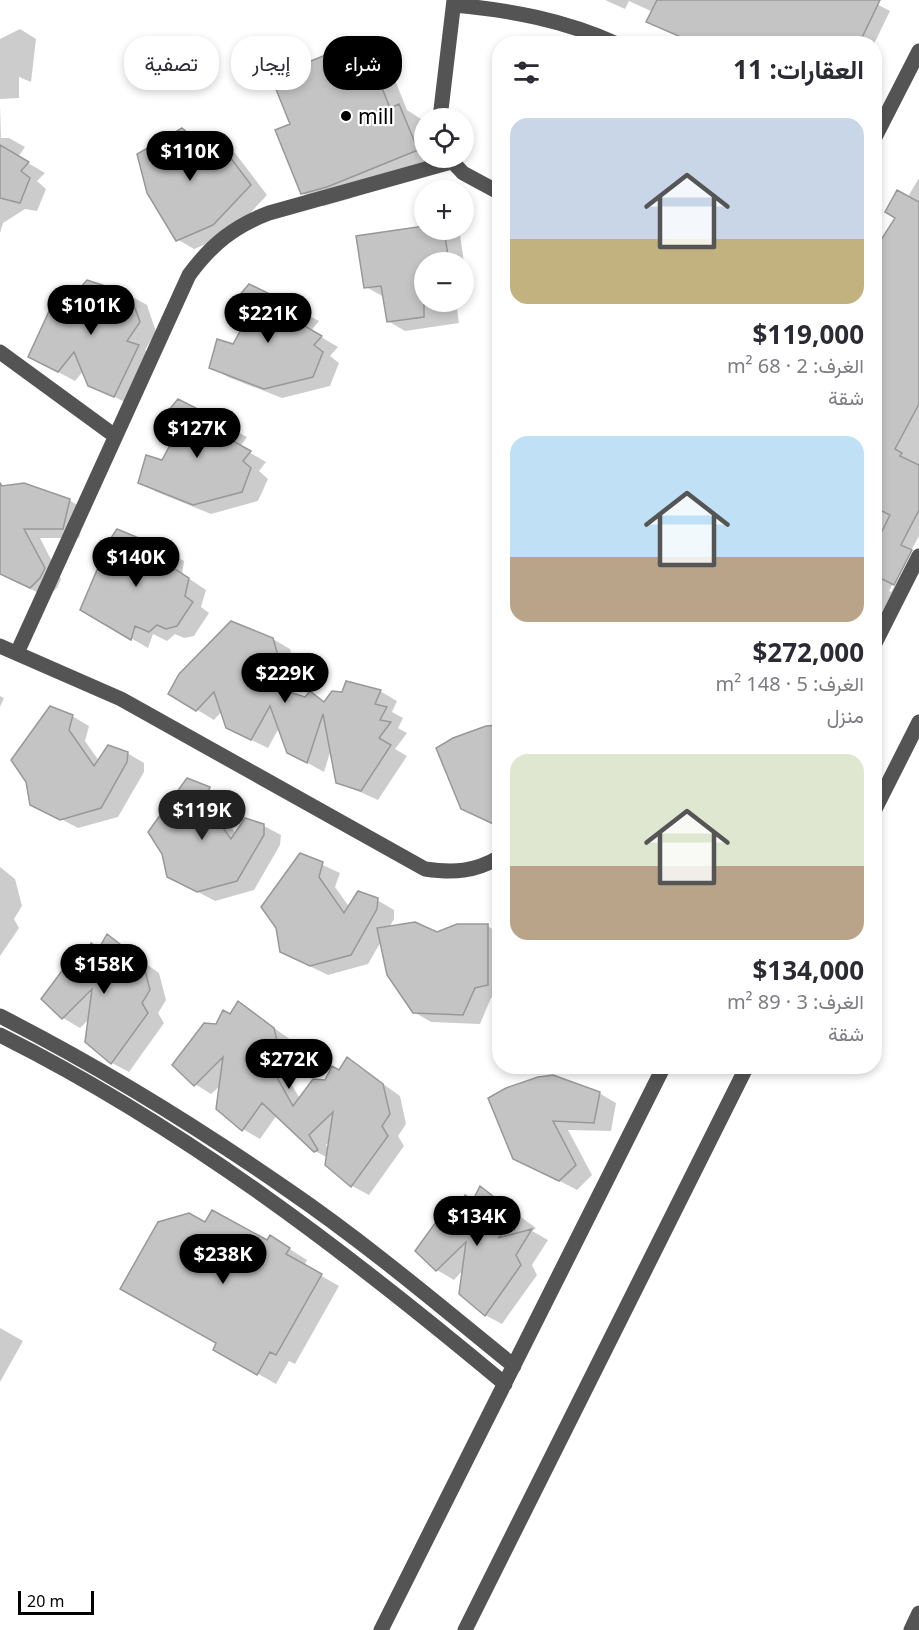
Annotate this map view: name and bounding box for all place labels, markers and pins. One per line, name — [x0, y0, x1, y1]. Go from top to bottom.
place label: mill — [358, 102, 394, 130]
marker: mill — [339, 109, 353, 123]
pin: $110K — [148, 131, 232, 182]
pin: $101K — [49, 285, 133, 336]
pin: $221K — [226, 293, 310, 344]
pin: $127K — [155, 408, 239, 459]
pin: $140K — [94, 537, 178, 588]
pin: $229K — [243, 653, 327, 704]
pin: $119K — [160, 790, 244, 841]
pin: $158K — [62, 944, 146, 995]
pin: $272K — [247, 1039, 331, 1090]
pin: $134K — [435, 1196, 519, 1247]
pin: $238K — [181, 1234, 265, 1285]

